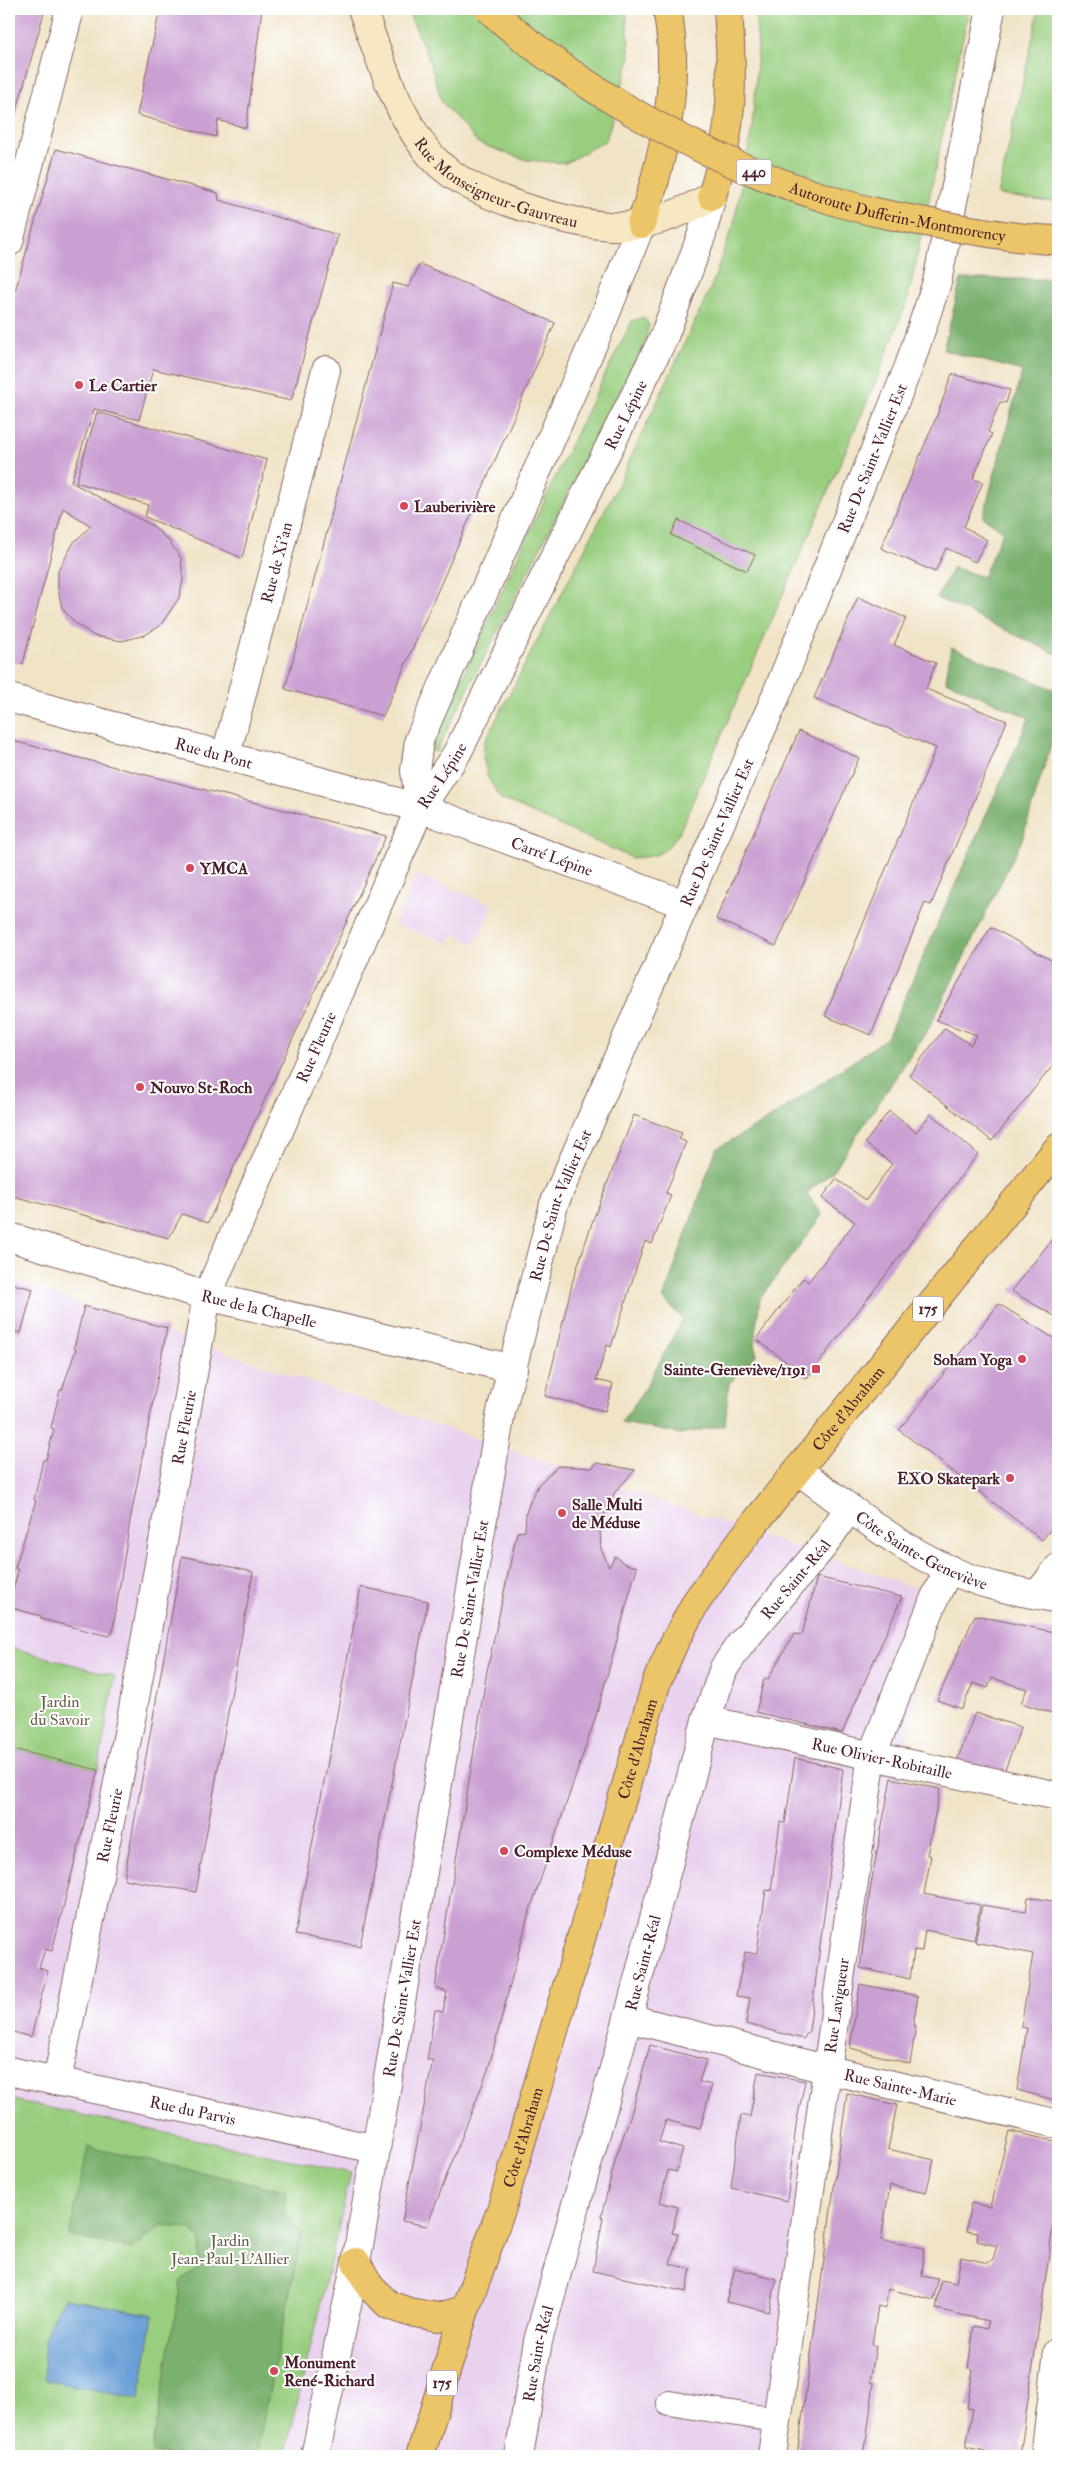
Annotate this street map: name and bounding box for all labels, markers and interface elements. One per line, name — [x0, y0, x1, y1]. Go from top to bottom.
street label: Rue Monseigneur-Gauvreau — [409, 134, 579, 232]
road number: 440 — [736, 160, 772, 184]
street label: Autoroute Dufferin-Montmorency — [785, 177, 1008, 246]
place label: Le Cartier — [89, 376, 158, 396]
street label: Rue Lépine — [601, 377, 652, 453]
marker: Le Cartier — [73, 379, 85, 391]
street label: Rue De Saint-Vallier Est — [834, 381, 912, 536]
place label: Lauberivière — [414, 497, 496, 517]
marker: Lauberivière — [398, 500, 410, 512]
street label: Rue de Xi'an — [257, 520, 297, 605]
street label: Rue du Pont — [173, 734, 254, 774]
street label: Rue Lépine — [413, 739, 472, 813]
street label: Rue De Saint-Vallier Est — [676, 755, 759, 910]
street label: Carré Lépine — [508, 833, 596, 881]
place label: YMCA — [199, 859, 249, 879]
marker: YMCA — [184, 862, 196, 874]
street label: Rue Fleurie — [292, 1008, 341, 1086]
place label: Nouvo St-Roch — [149, 1078, 253, 1098]
marker: Nouvo St-Roch — [134, 1081, 146, 1093]
street label: Rue De Saint-Vallier Est — [526, 1126, 596, 1283]
street label: Rue de la Chapelle — [199, 1286, 319, 1333]
road number: 175 — [913, 1296, 943, 1322]
place label: Soham Yoga — [933, 1350, 1012, 1371]
marker: Soham Yoga — [1016, 1353, 1028, 1365]
place label: Sainte-Geneviève/1191 — [664, 1360, 806, 1380]
street label: Côte d'Abraham — [808, 1362, 889, 1455]
marker: Sainte-Geneviève/1191 — [810, 1363, 822, 1375]
street label: Rue Fleurie — [168, 1388, 201, 1466]
place label: EXO Skatepark — [897, 1469, 1000, 1490]
marker: EXO Skatepark — [1004, 1472, 1016, 1484]
place label: Salle Multi de Méduse — [572, 1495, 643, 1533]
marker: Salle Multi de Méduse — [556, 1507, 568, 1519]
street label: Côte Sainte-Geneviève — [851, 1507, 990, 1595]
street label: Rue De Saint-Vallier Est — [447, 1519, 494, 1680]
street label: Rue Saint-Réal — [757, 1536, 836, 1624]
park label: Jardin du Savoir — [30, 1692, 90, 1730]
street label: Côte d'Abraham — [614, 1696, 662, 1802]
street label: Rue Olivier-Robitaille — [810, 1734, 954, 1784]
street label: Rue Fleurie — [93, 1786, 128, 1865]
place label: Complexe Méduse — [514, 1842, 632, 1863]
marker: Complexe Méduse — [498, 1845, 510, 1857]
street label: Rue Saint-Réal — [621, 1913, 666, 2013]
street label: Rue De Saint-Vallier Est — [379, 1918, 426, 2079]
street label: Rue Lavigueur — [821, 1957, 854, 2055]
street label: Rue Sainte-Marie — [842, 2065, 959, 2111]
street label: Côte d'Abraham — [499, 2084, 548, 2190]
street label: Rue du Parvis — [148, 2092, 238, 2130]
park label: Jardin Jean-Paul-L'Allier — [170, 2231, 289, 2270]
street label: Rue Saint-Réal — [519, 2303, 558, 2404]
place label: Monument René-Richard — [283, 2353, 375, 2391]
marker: Monument René-Richard — [268, 2365, 280, 2377]
road number: 175 — [427, 2370, 457, 2396]

